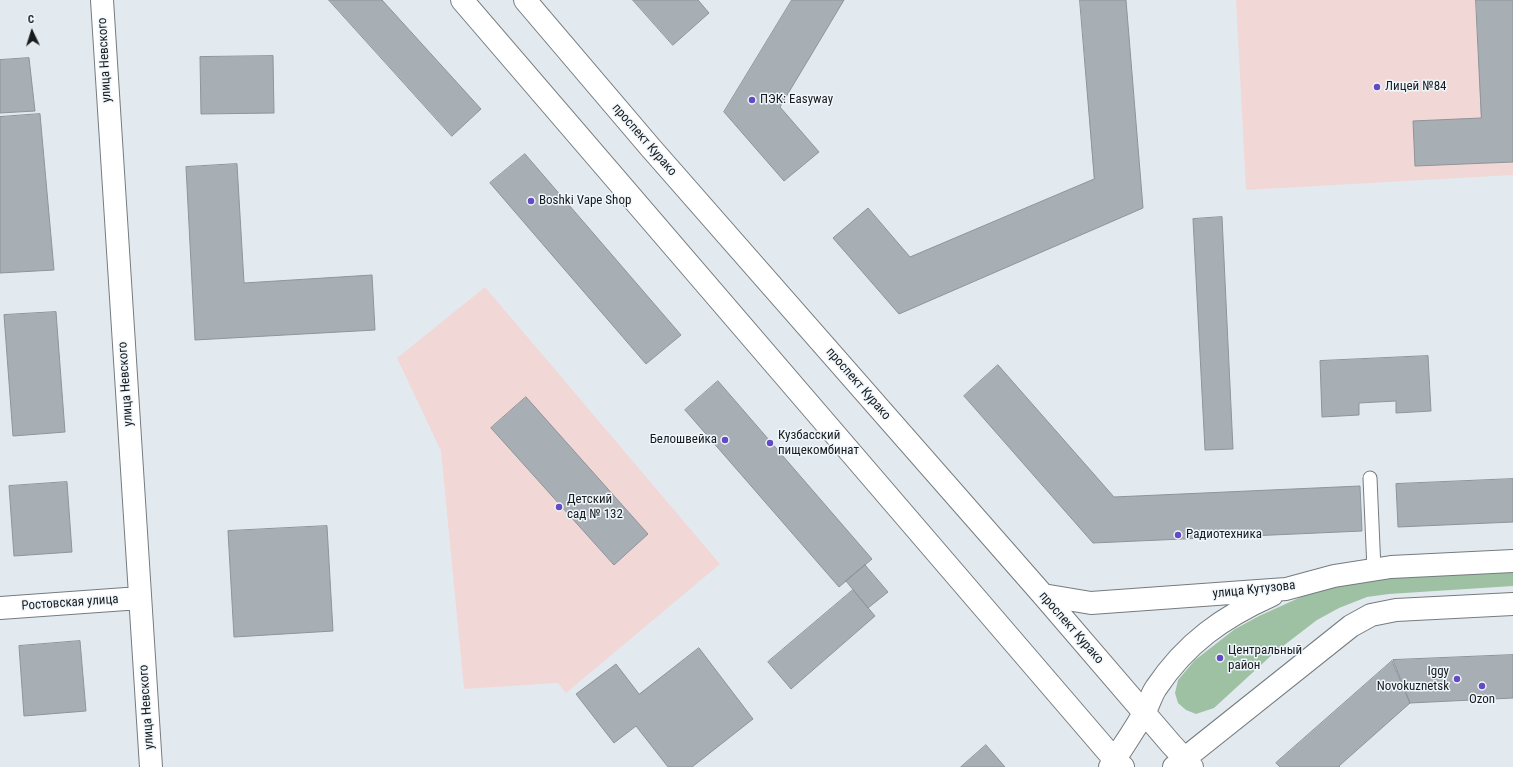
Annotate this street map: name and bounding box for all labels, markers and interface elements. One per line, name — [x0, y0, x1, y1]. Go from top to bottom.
north arrow — [12, 12, 52, 52]
text: С — [28, 13, 35, 26]
street label: улица Невского — [95, 17, 115, 103]
place label: Лицей №84 — [1385, 79, 1446, 95]
marker: Лицей №84 — [1372, 82, 1382, 92]
place label: ПЭК: Easyway — [760, 92, 833, 108]
marker: ПЭК: Easyway — [747, 95, 757, 105]
street label: проспект Курако — [608, 101, 680, 179]
place label: Boshki Vape Shop — [539, 193, 631, 209]
marker: Boshki Vape Shop — [526, 196, 536, 206]
street label: улица Невского — [115, 341, 137, 427]
street label: проспект Курако — [822, 345, 894, 423]
place label: Кузбасский пищекомбинат — [778, 428, 859, 459]
place label: Белошвейка — [650, 432, 717, 448]
marker: Белошвейка — [720, 435, 730, 445]
marker: Кузбасский пищекомбинат — [765, 438, 775, 448]
place label: Детский сад № 132 — [567, 492, 623, 523]
marker: Детский сад № 132 — [554, 502, 564, 512]
place label: Радиотехника — [1186, 527, 1262, 543]
marker: Радиотехника — [1173, 530, 1183, 540]
street label: улица Кутузова — [1212, 578, 1296, 602]
street label: проспект Курако — [1035, 589, 1107, 667]
street label: Ростовская улица — [21, 592, 119, 614]
place label: Центральный район — [1228, 643, 1302, 674]
marker: Центральный район — [1215, 653, 1225, 663]
street label: улица Невского — [136, 664, 158, 750]
place label: Iggy Novokuznetsk — [1377, 664, 1449, 695]
marker: Iggy Novokuznetsk — [1452, 674, 1462, 684]
marker: Ozon — [1477, 681, 1487, 691]
place label: Ozon — [1469, 692, 1495, 708]

